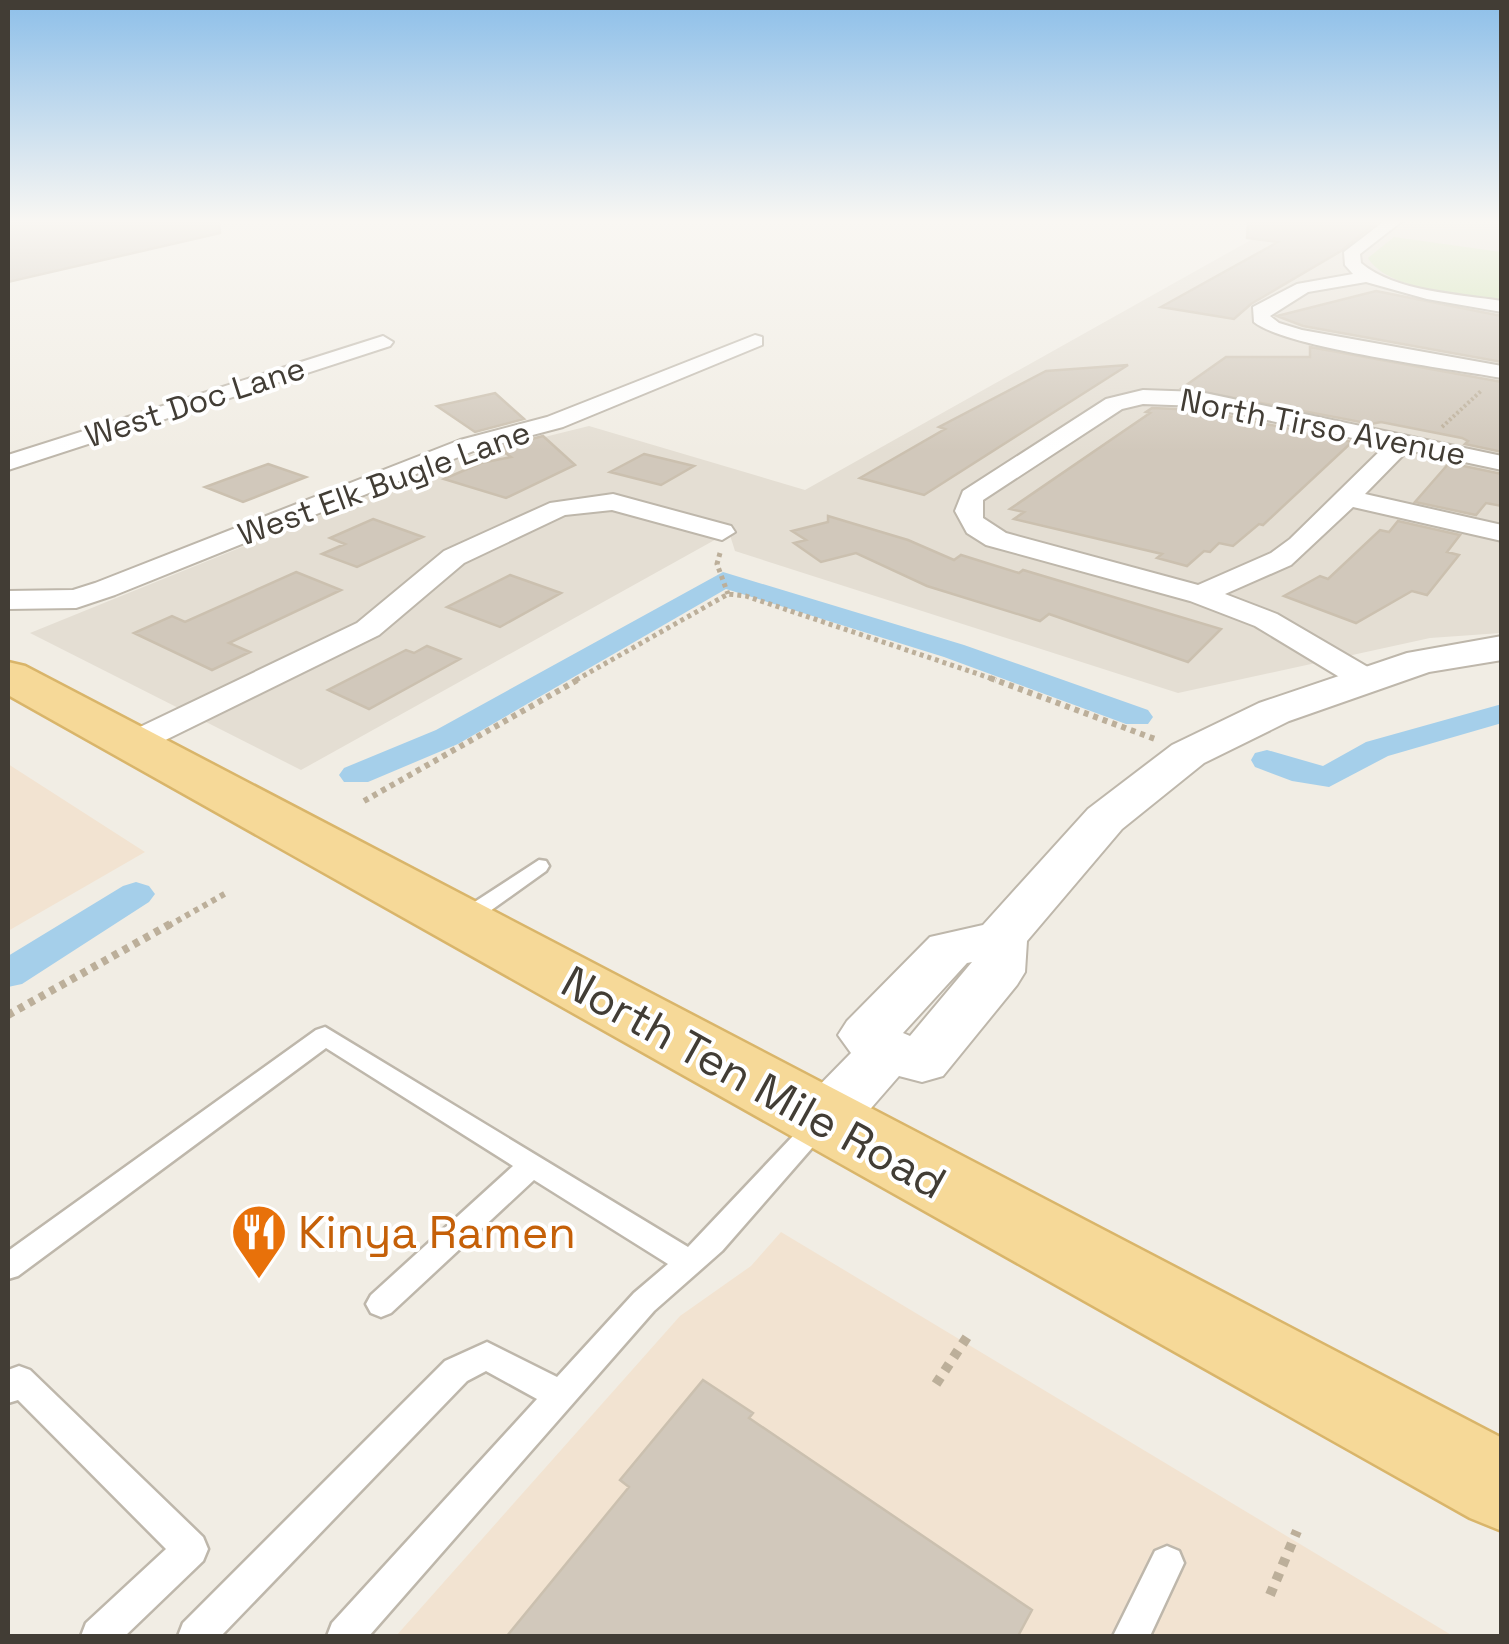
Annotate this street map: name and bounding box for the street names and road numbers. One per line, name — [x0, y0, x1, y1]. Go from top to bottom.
street label: West Doc Lane — [80, 348, 310, 456]
street label: North Tirso Avenue — [1177, 380, 1469, 474]
street label: West Elk Bugle Lane — [232, 412, 536, 554]
street label: North Ten Mile Road — [552, 953, 956, 1212]

